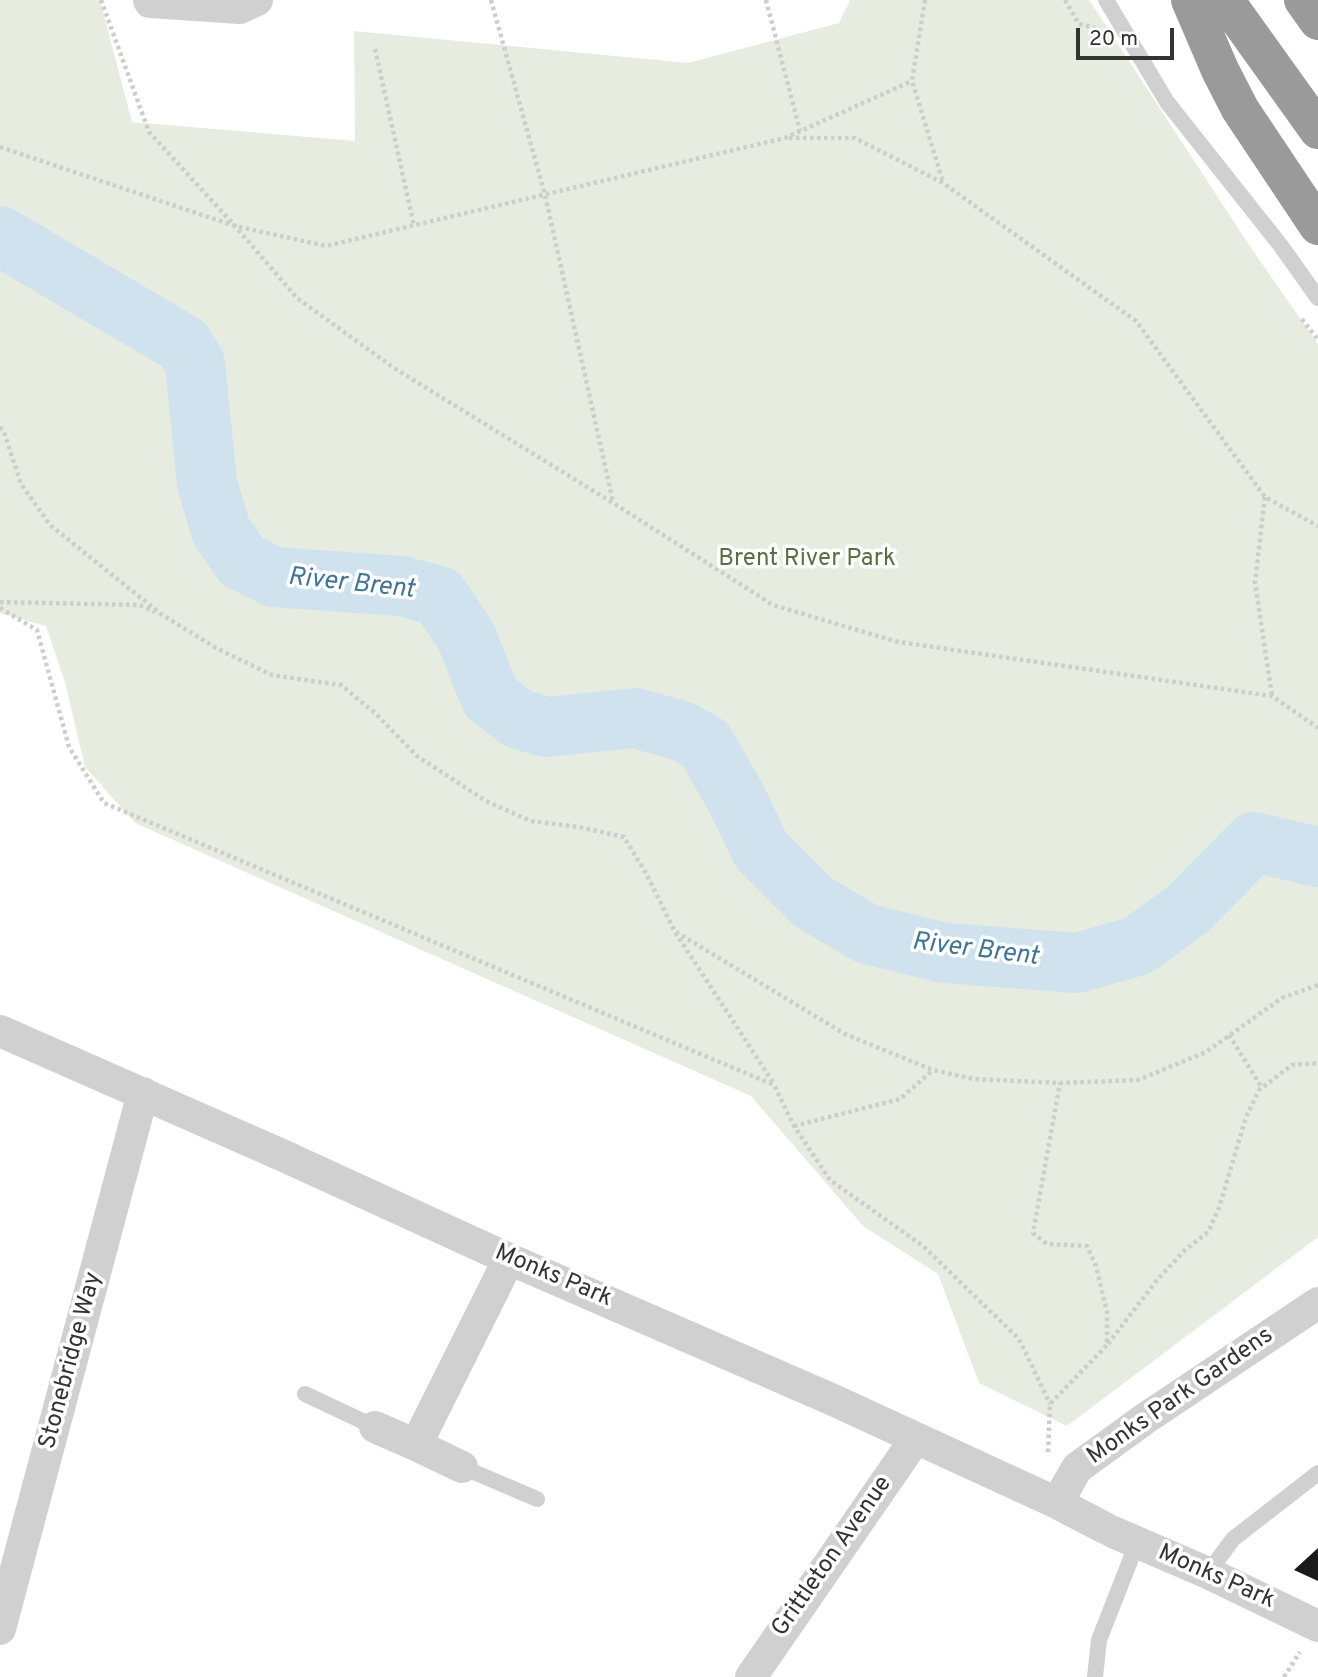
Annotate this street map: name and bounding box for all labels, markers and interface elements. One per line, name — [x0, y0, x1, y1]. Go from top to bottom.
scale bar — [1080, 14, 1178, 58]
text: 20 m — [1089, 26, 1138, 53]
park label: Brent River Park — [718, 546, 896, 574]
water label: River Brent — [286, 563, 416, 607]
water label: River Brent — [910, 928, 1040, 974]
street label: Monks Park — [490, 1239, 616, 1315]
street label: Stonebridge Way — [35, 1269, 109, 1453]
street label: Monks Park Gardens — [1083, 1322, 1279, 1472]
street label: Grittleton Avenue — [767, 1471, 899, 1643]
street label: Monks Park — [1153, 1539, 1279, 1617]

